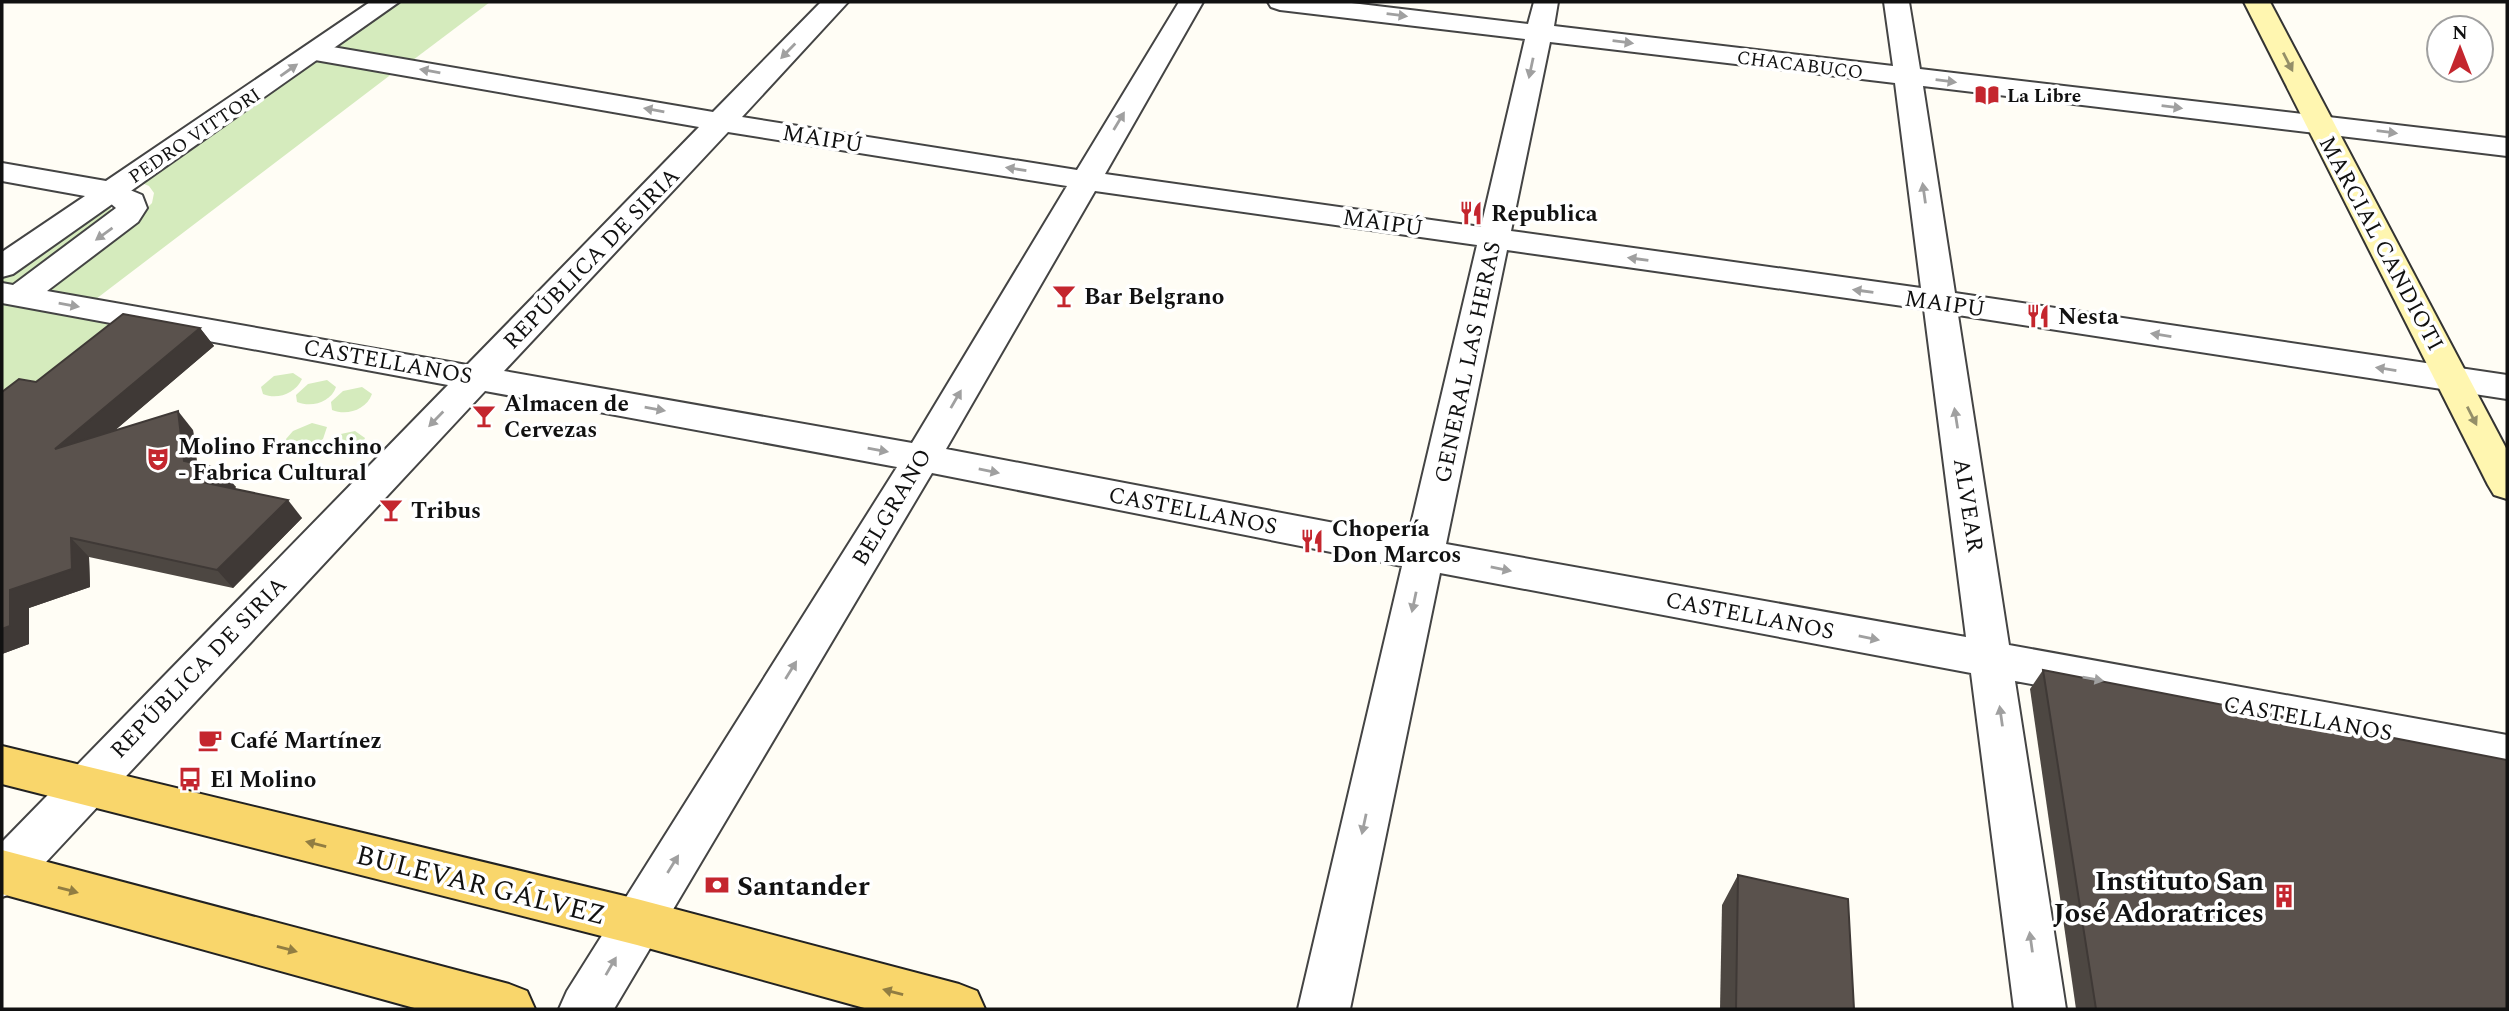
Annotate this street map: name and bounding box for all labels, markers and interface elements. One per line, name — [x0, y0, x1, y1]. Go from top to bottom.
one-way arrow — [1386, 10, 1408, 21]
north arrow — [2425, 14, 2495, 84]
text: N — [2452, 19, 2468, 48]
one-way arrow — [1612, 37, 1634, 48]
one-way arrow — [781, 42, 797, 59]
street label: CHACABUCO — [1735, 43, 1865, 88]
one-way arrow — [2282, 53, 2294, 72]
one-way arrow — [1526, 57, 1537, 79]
one-way arrow — [280, 63, 298, 77]
one-way arrow — [419, 65, 441, 76]
one-way arrow — [1935, 76, 1957, 87]
street label: PEDRO VITTORI — [123, 81, 267, 191]
library icon: La Libre — [1973, 81, 2001, 109]
place label: La Libre — [2007, 82, 2081, 111]
one-way arrow — [2161, 102, 2183, 113]
one-way arrow — [643, 104, 665, 115]
one-way arrow — [1113, 112, 1125, 131]
street label: MAIPÚ — [780, 116, 866, 163]
one-way arrow — [2376, 127, 2398, 138]
street label: MARCIAL CANDIOTI — [2309, 130, 2452, 358]
street label: REPÚBLICA DE SIRIA — [495, 160, 689, 358]
one-way arrow — [1005, 163, 1027, 174]
one-way arrow — [1918, 182, 1929, 204]
place label: Republica — [1491, 197, 1598, 232]
restaurant icon: Republica — [1457, 199, 1485, 227]
street label: MAIPÚ — [1340, 200, 1425, 246]
one-way arrow — [95, 227, 113, 241]
street label: GENERAL LAS HERAS — [1426, 238, 1511, 486]
one-way arrow — [1627, 253, 1649, 264]
place label: Bar Belgrano — [1084, 280, 1224, 315]
street label: MAIPÚ — [1902, 281, 1987, 327]
bar icon: Bar Belgrano — [1050, 282, 1078, 310]
one-way arrow — [1852, 285, 1874, 296]
one-way arrow — [58, 300, 80, 311]
place label: Nesta — [2058, 300, 2119, 335]
restaurant icon: Nesta — [2024, 302, 2052, 330]
one-way arrow — [2150, 329, 2172, 340]
street label: CASTELLANOS — [301, 330, 475, 395]
one-way arrow — [2375, 363, 2397, 374]
place label: Almacen de Cervezas — [504, 387, 629, 448]
one-way arrow — [950, 389, 962, 408]
bar icon: Almacen de Cervezas — [470, 402, 498, 430]
one-way arrow — [644, 404, 666, 415]
one-way arrow — [2467, 406, 2478, 426]
one-way arrow — [1950, 407, 1961, 429]
one-way arrow — [429, 410, 445, 427]
place label: Molino Francchino - Fabrica Cultural — [178, 430, 382, 491]
street label: BELGRANO — [843, 442, 941, 573]
theatre icon: Molino Francchino - Fabrica Cultural — [144, 445, 172, 473]
one-way arrow — [868, 445, 890, 456]
street label: ALVEAR — [1943, 456, 1992, 556]
one-way arrow — [978, 465, 1000, 476]
street label: CASTELLANOS — [1105, 478, 1280, 545]
place label: Tribus — [411, 494, 481, 529]
bar icon: Tribus — [377, 496, 405, 524]
place label: Chopería Don Marcos — [1332, 512, 1461, 573]
restaurant icon: Chopería Don Marcos — [1298, 527, 1326, 555]
one-way arrow — [1490, 564, 1512, 575]
street label: REPÚBLICA DE SIRIA — [102, 569, 296, 767]
street label: CASTELLANOS — [1662, 583, 1837, 650]
one-way arrow — [1408, 591, 1419, 613]
one-way arrow — [1858, 632, 1880, 643]
one-way arrow — [785, 661, 798, 680]
one-way arrow — [2082, 674, 2104, 685]
street label: CASTELLANOS — [2221, 687, 2395, 752]
one-way arrow — [1995, 705, 2006, 727]
place label: Café Martínez — [230, 724, 382, 759]
cafe icon: Café Martínez — [196, 726, 224, 754]
place label: El Molino — [210, 763, 316, 798]
bus stop icon: El Molino — [176, 765, 204, 793]
one-way arrow — [1359, 813, 1370, 835]
street label: BULEVAR GÁLVEZ — [351, 834, 610, 937]
one-way arrow — [305, 838, 327, 849]
one-way arrow — [666, 855, 679, 874]
place label: Instituto San José Adoratrices — [2053, 860, 2264, 935]
place label: Santander — [737, 865, 870, 908]
bank icon: Santander — [703, 871, 731, 899]
building icon: Instituto San José Adoratrices — [2270, 882, 2298, 910]
one-way arrow — [57, 885, 79, 896]
one-way arrow — [2025, 930, 2036, 952]
one-way arrow — [277, 944, 299, 955]
one-way arrow — [605, 956, 617, 975]
one-way arrow — [881, 986, 903, 997]

